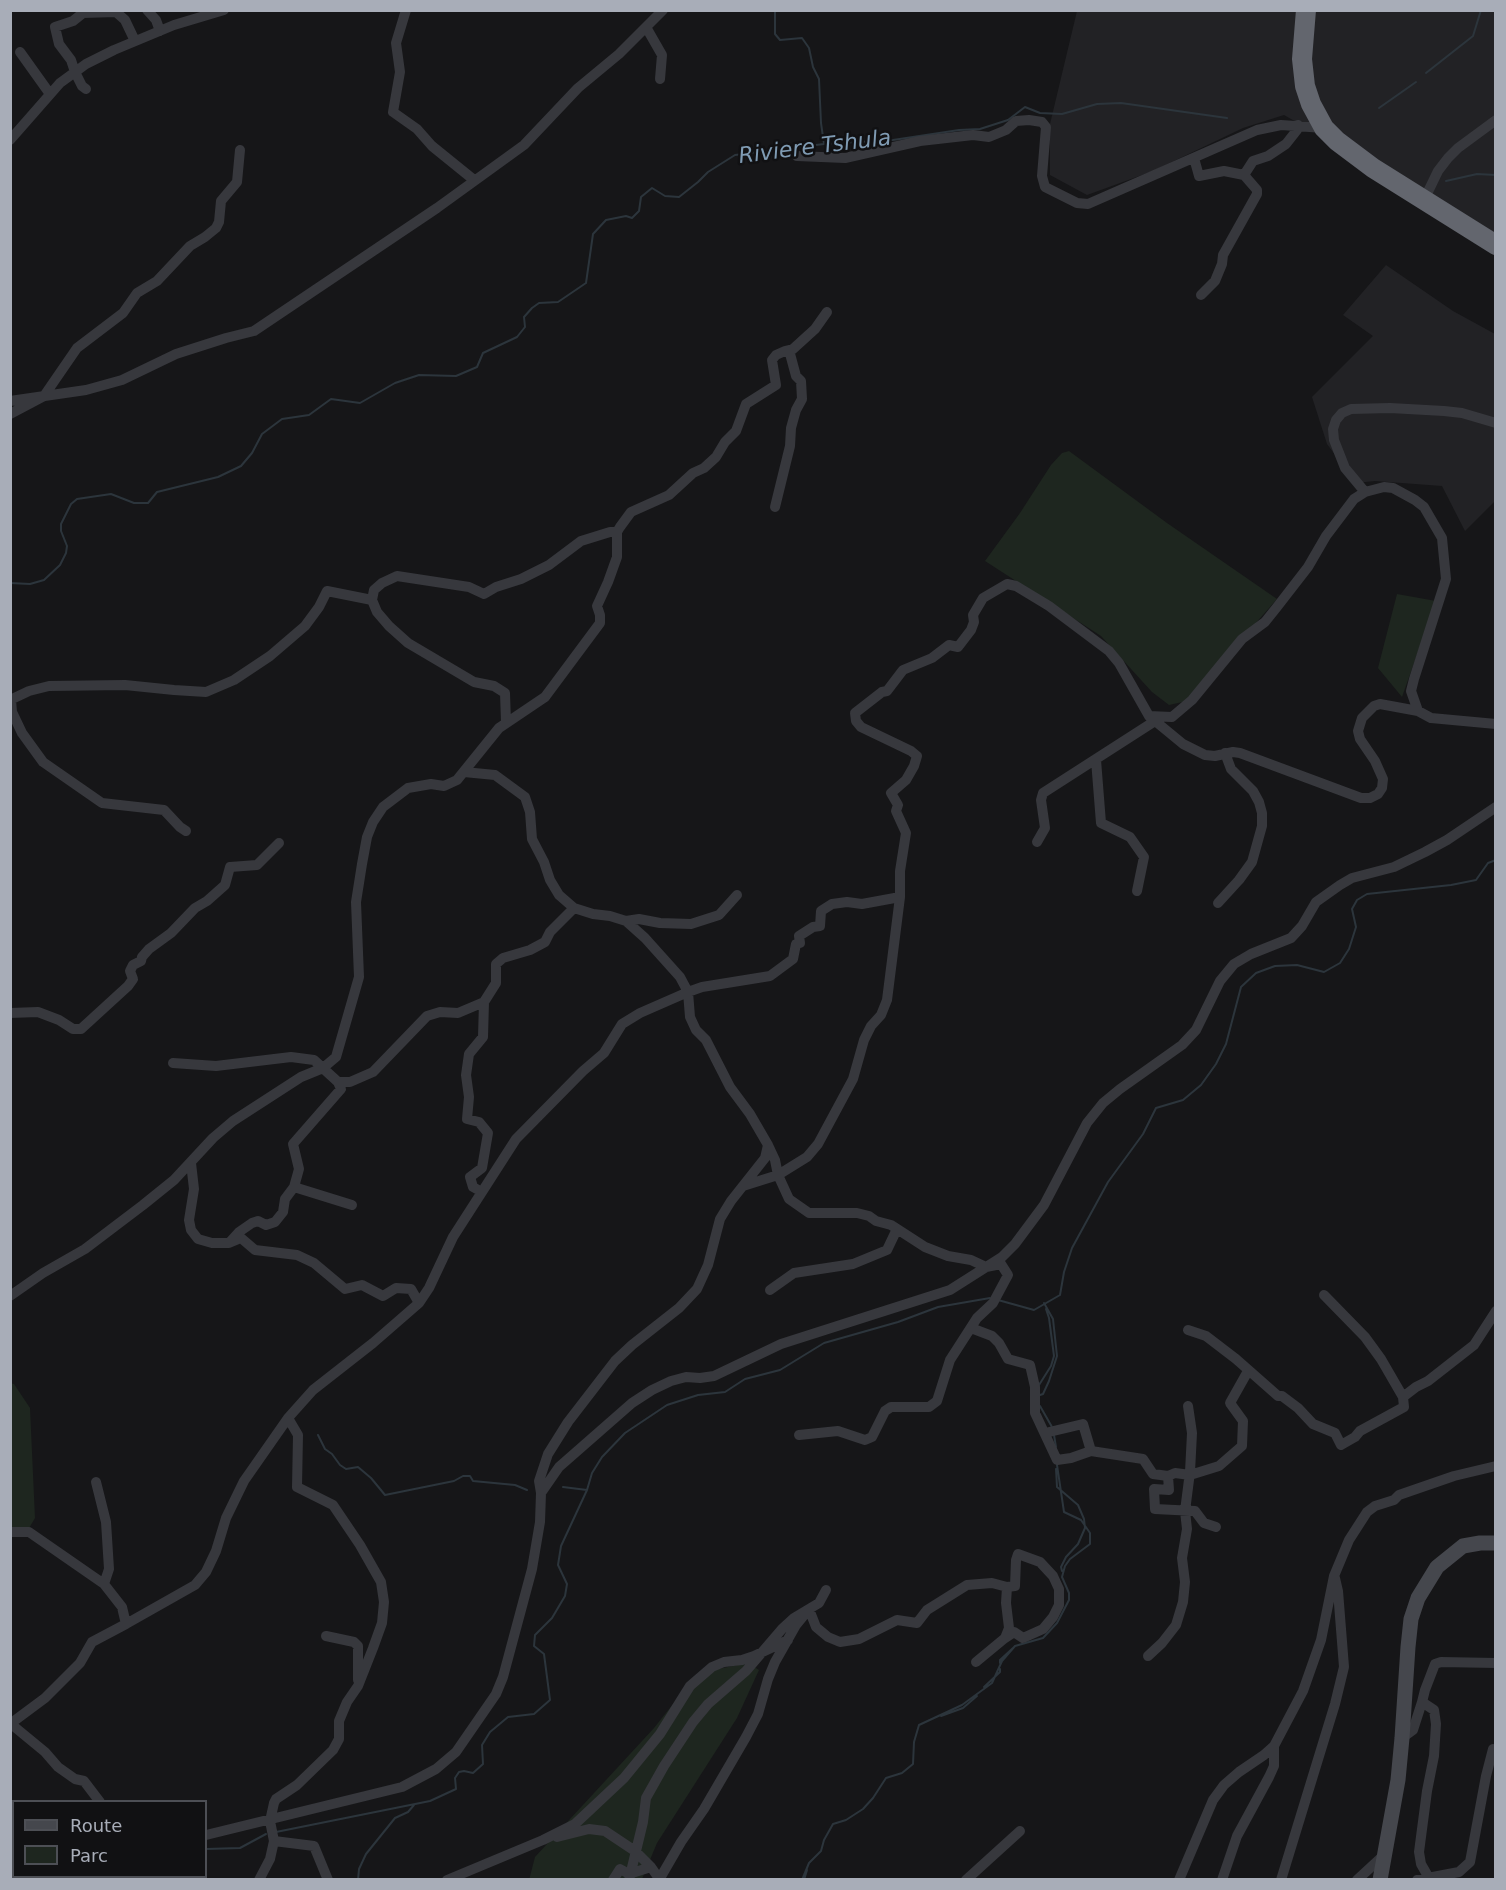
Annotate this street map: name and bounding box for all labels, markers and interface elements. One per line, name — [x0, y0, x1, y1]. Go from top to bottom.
water label: Riviere Tshula — [737, 126, 893, 170]
legend — [12, 1800, 207, 1878]
text: Route — [70, 1815, 122, 1836]
text: Parc — [70, 1845, 108, 1866]

